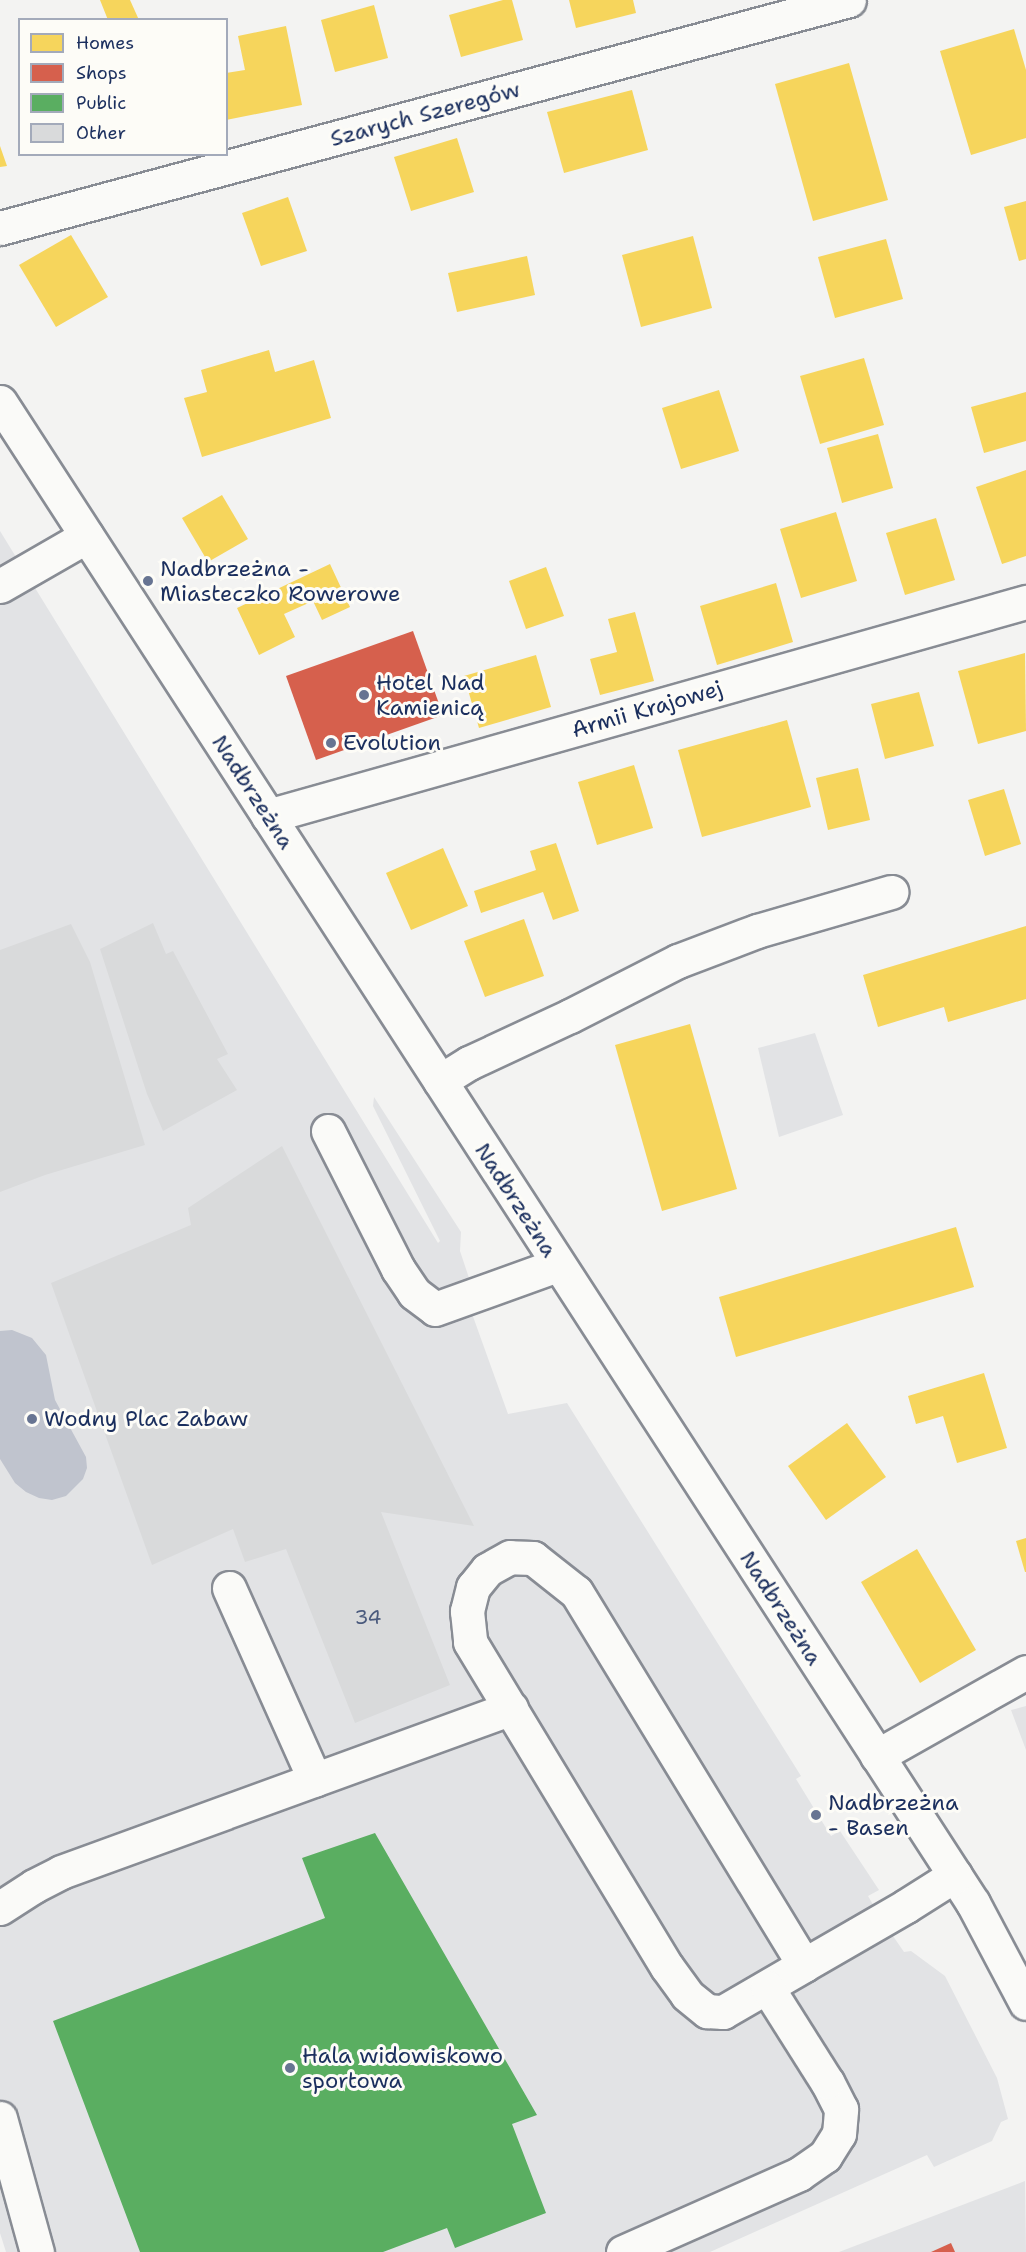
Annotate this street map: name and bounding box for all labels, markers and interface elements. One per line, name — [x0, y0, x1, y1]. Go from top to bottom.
legend — [18, 18, 228, 156]
text: Homes — [76, 31, 134, 55]
text: Shops — [76, 61, 127, 85]
street label: Szarych Szeregów — [327, 76, 523, 152]
text: Public — [76, 91, 126, 115]
text: Other — [76, 121, 126, 145]
place label: Nadbrzeżna - Miasteczko Rowerowe — [160, 555, 401, 606]
marker: Nadbrzeżna - Miasteczko Rowerowe — [141, 574, 155, 588]
place label: Hotel Nad Kamienicą — [376, 669, 484, 720]
street label: Armii Krajowej — [569, 675, 725, 743]
marker: Hotel Nad Kamienicą — [357, 688, 371, 702]
street label: Nadbrzeżna — [206, 730, 300, 854]
place label: Evolution — [343, 730, 441, 756]
marker: Evolution — [324, 736, 338, 750]
street label: Nadbrzeżna — [469, 1138, 563, 1262]
place label: Wodny Plac Zabaw — [44, 1406, 248, 1432]
marker: Wodny Plac Zabaw — [25, 1412, 39, 1426]
street label: Nadbrzeżna — [734, 1546, 828, 1670]
house number: 34 — [354, 1605, 382, 1629]
place label: Nadbrzeżna - Basen — [828, 1789, 959, 1840]
marker: Nadbrzeżna - Basen — [809, 1808, 823, 1822]
place label: Hala widowiskowo sportowa — [302, 2042, 503, 2094]
marker: Hala widowiskowo sportowa — [283, 2061, 297, 2075]

